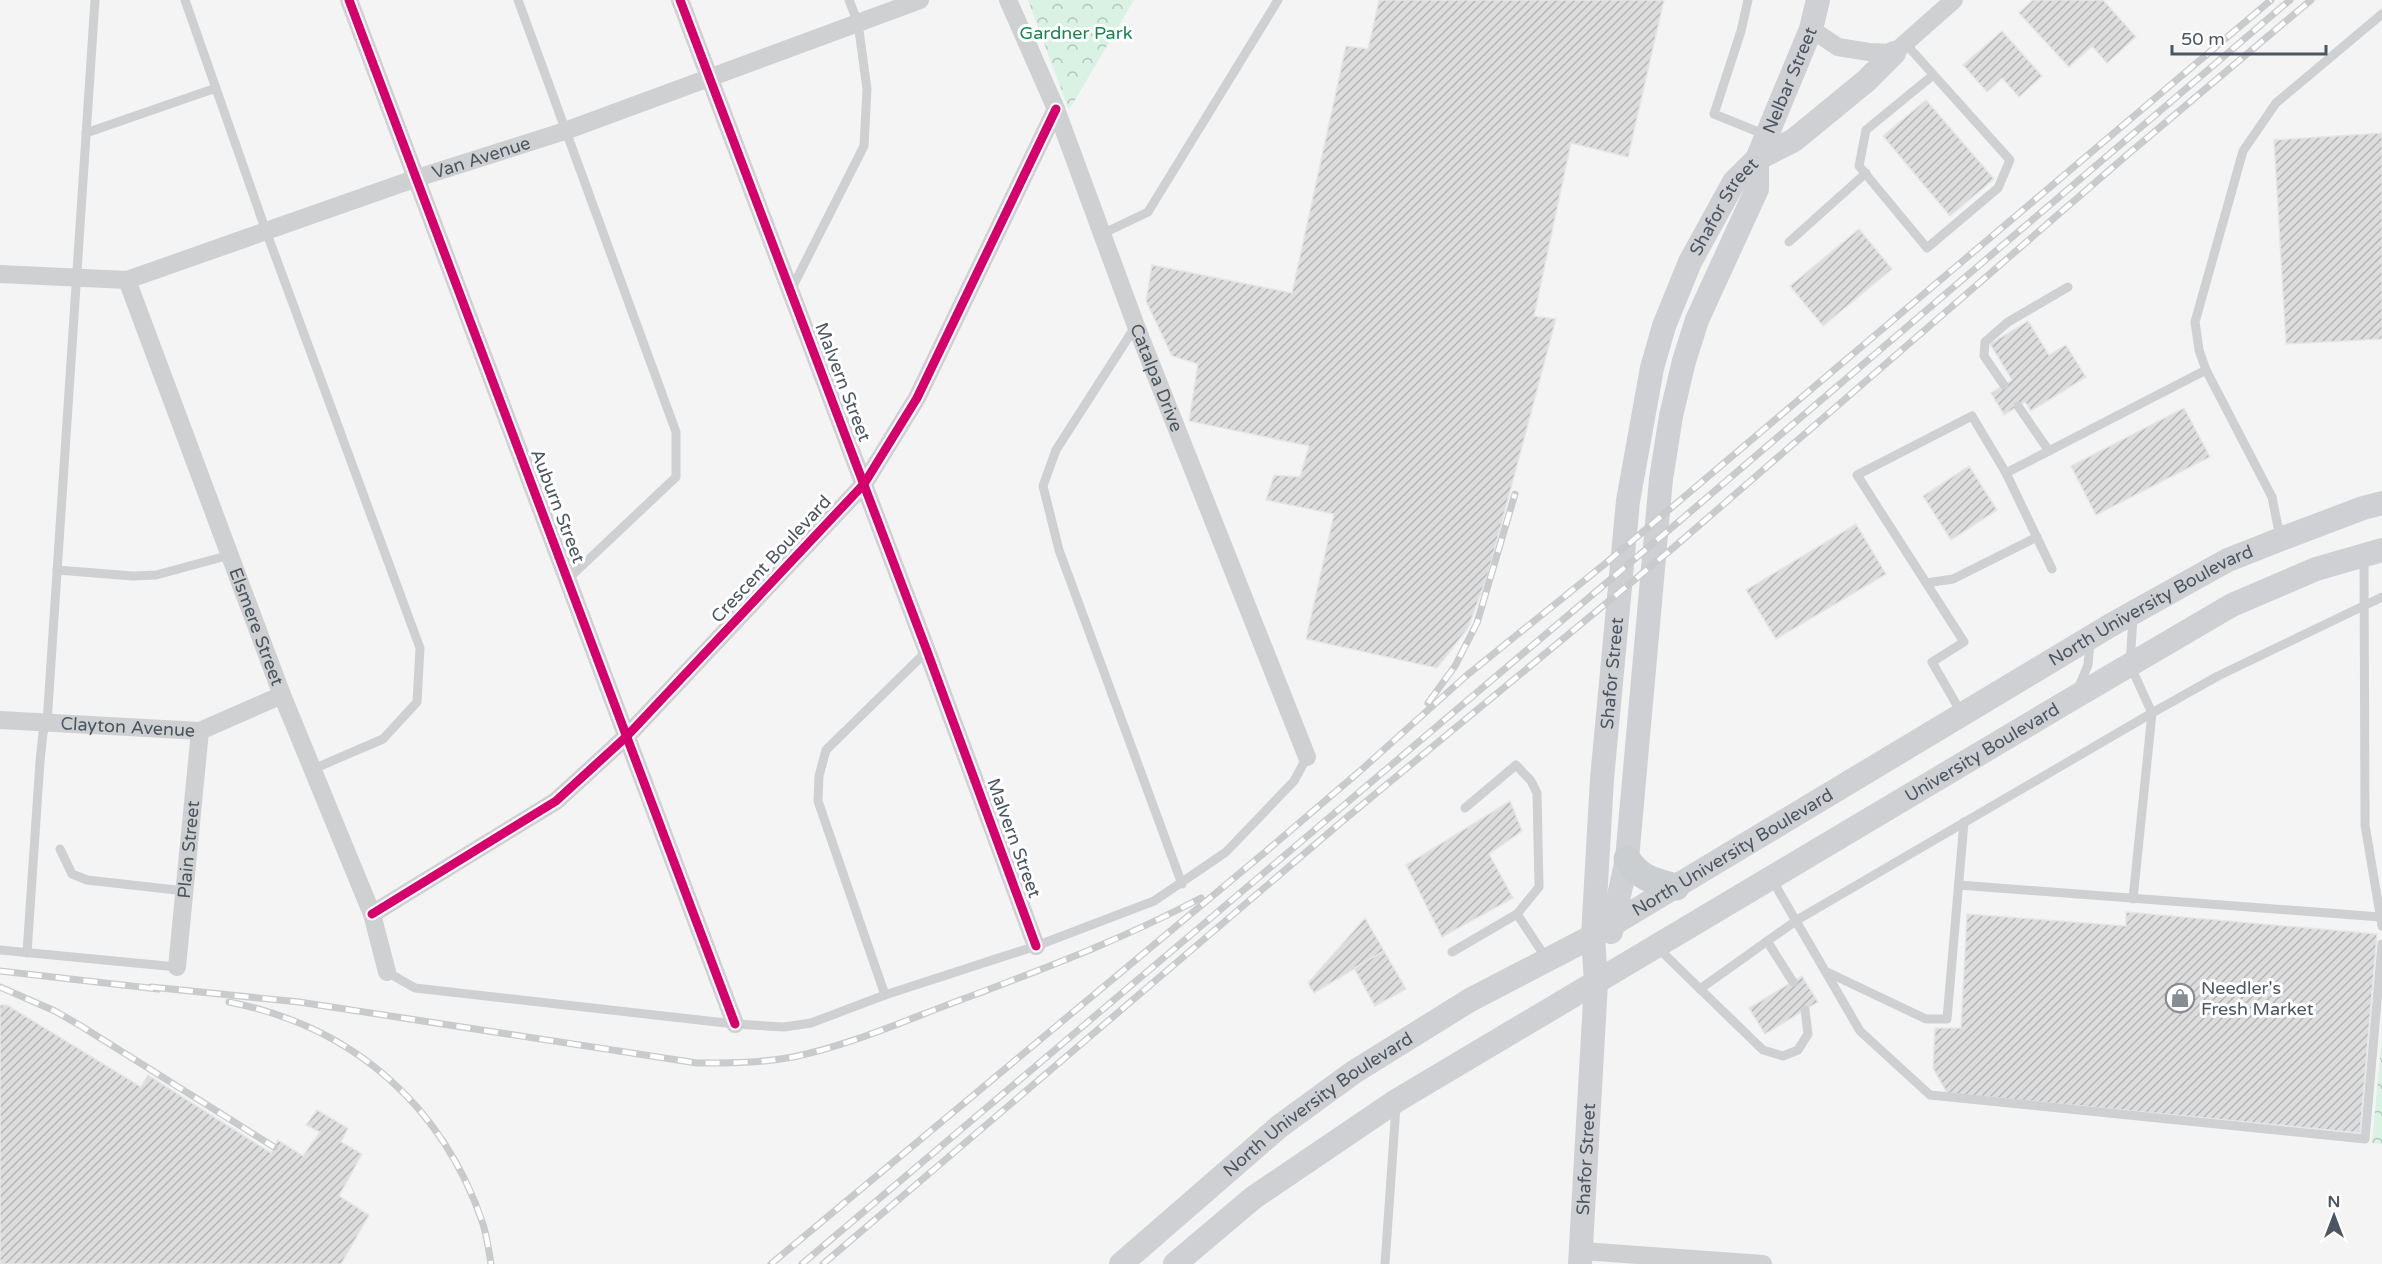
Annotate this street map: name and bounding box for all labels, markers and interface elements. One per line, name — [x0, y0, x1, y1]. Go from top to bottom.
scale bar — [2172, 18, 2326, 56]
park label: Gardner Park — [1020, 22, 1133, 44]
street label: Nelbar Street — [1758, 23, 1822, 137]
text: 50 m — [2181, 28, 2225, 50]
street label: Van Avenue — [429, 132, 533, 183]
street label: Shafor Street — [1685, 153, 1763, 259]
street label: Malvern Street — [810, 319, 876, 445]
street label: Catalpa Drive — [1125, 320, 1188, 435]
street label: Auburn Street — [526, 446, 590, 566]
street label: Crescent Boulevard — [706, 491, 836, 627]
street label: North University Boulevard — [2045, 540, 2256, 671]
street label: Elsmere Street — [224, 565, 289, 689]
street label: Shafor Street — [1596, 616, 1628, 730]
street label: University Boulevard — [1901, 698, 2063, 807]
street label: Clayton Avenue — [60, 712, 196, 742]
street label: Malvern Street — [982, 775, 1046, 901]
street label: North University Boulevard — [1628, 783, 1837, 921]
street label: Plain Street — [173, 799, 204, 900]
place label: Needler's Fresh Market — [2201, 977, 2314, 1020]
shop icon: Needler's Fresh Market — [2164, 982, 2196, 1014]
street label: North University Boulevard — [1219, 1027, 1417, 1181]
street label: Shafor Street — [1572, 1102, 1600, 1216]
north arrow — [2304, 1186, 2364, 1246]
text: N — [2328, 1192, 2340, 1212]

